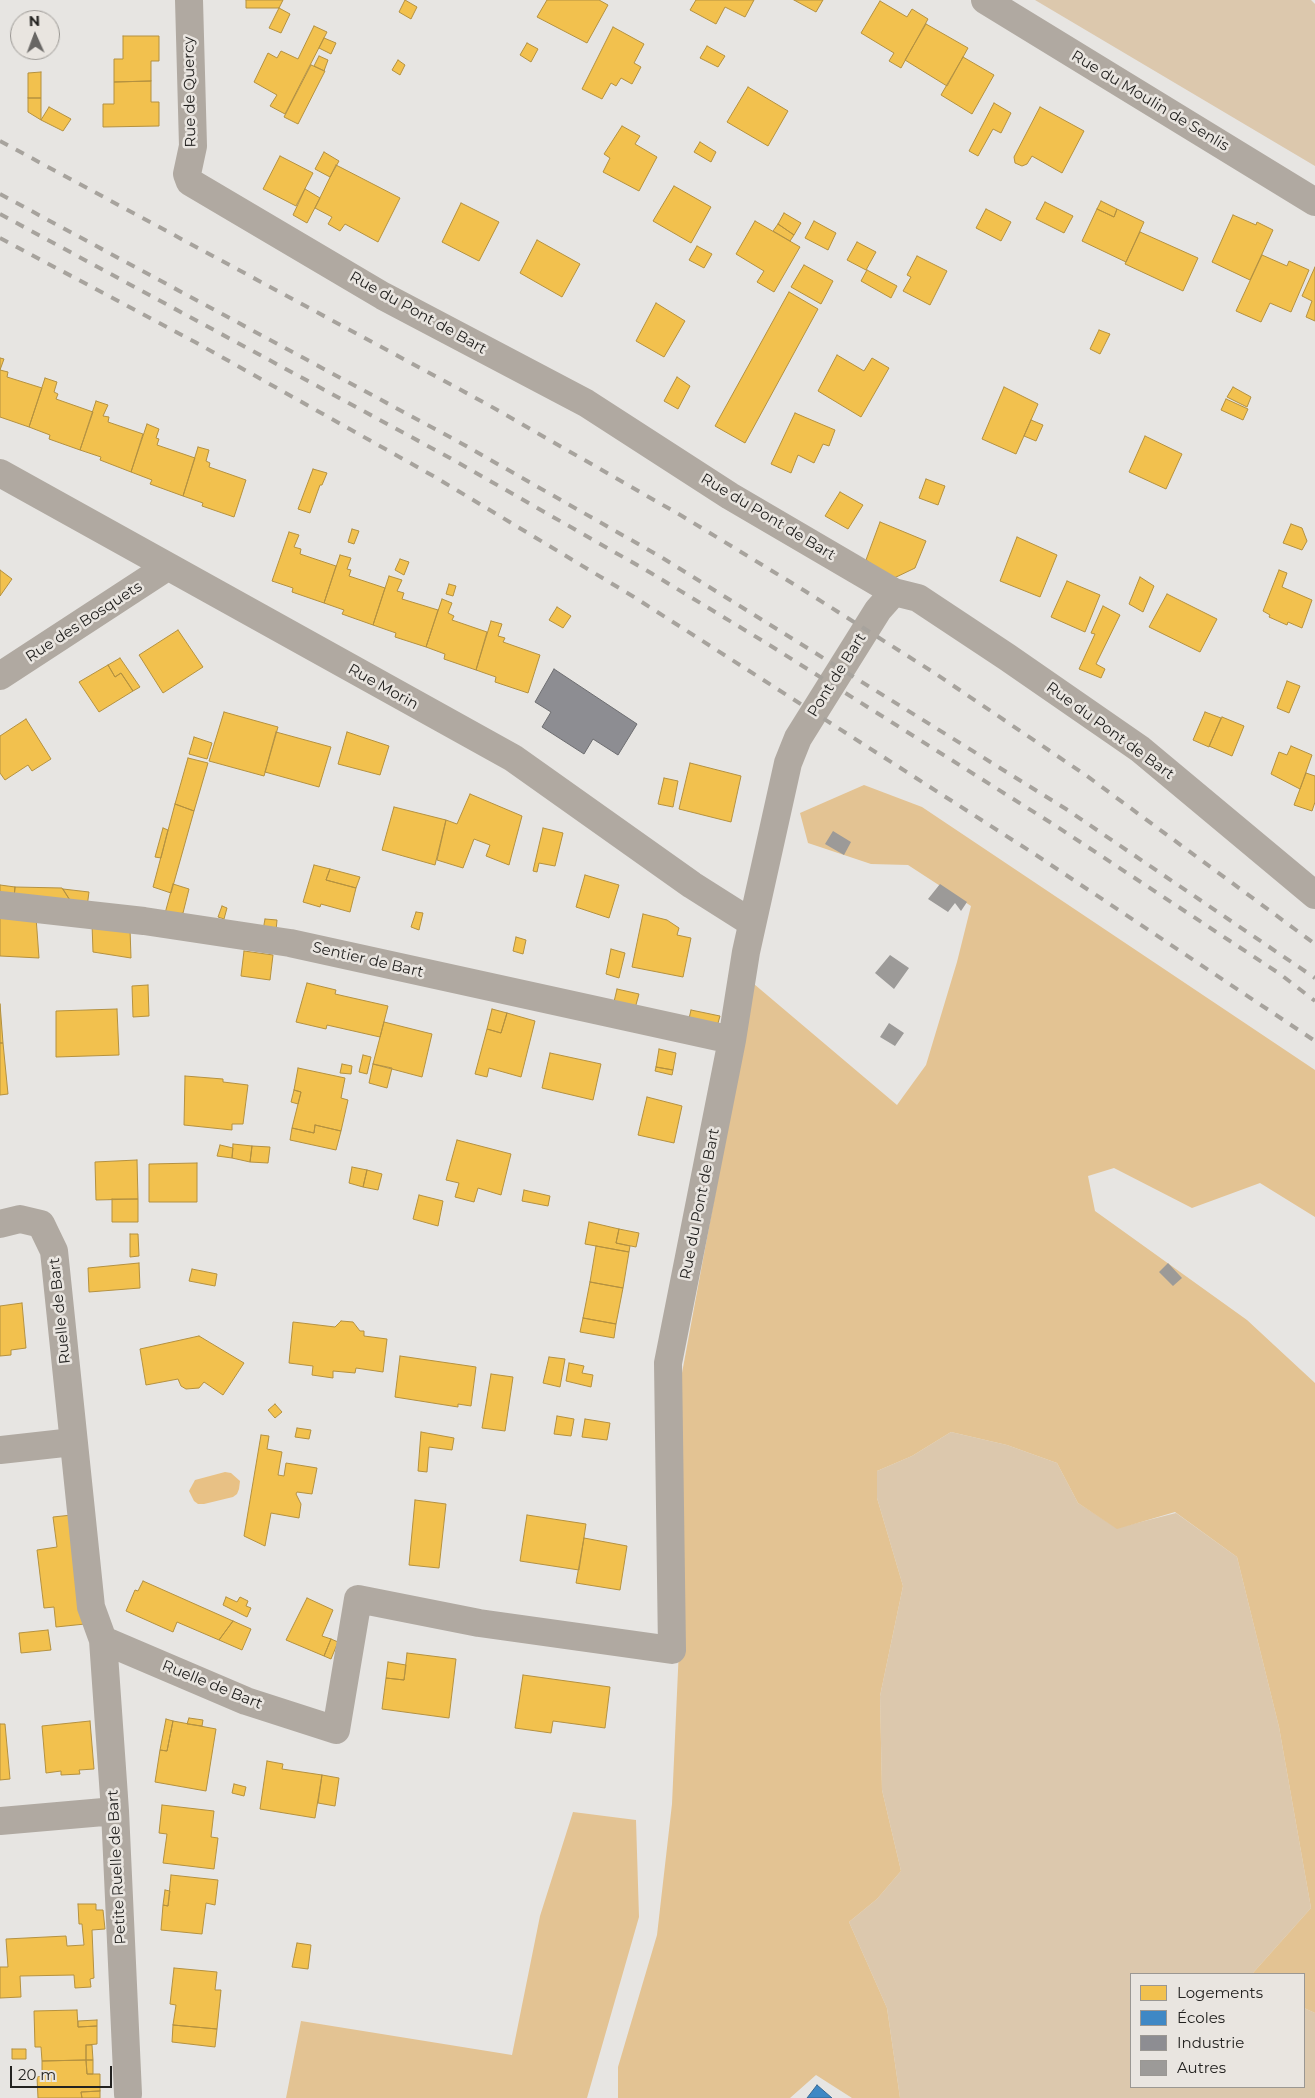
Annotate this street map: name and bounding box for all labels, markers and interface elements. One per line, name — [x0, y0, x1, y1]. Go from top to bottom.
north arrow — [10, 10, 60, 60]
text: N — [29, 12, 40, 30]
street label: Rue de Quercy — [180, 36, 200, 148]
street label: Rue du Moulin de Senlis — [1068, 47, 1232, 155]
street label: Rue du Pont de Bart — [346, 268, 490, 358]
street label: Rue du Pont de Bart — [697, 470, 839, 564]
street label: Rue des Bosquets — [22, 578, 146, 666]
street label: Pont de Bart — [804, 630, 870, 720]
street label: Rue Morin — [345, 660, 421, 714]
street label: Rue du Pont de Bart — [1042, 678, 1178, 784]
street label: Sentier de Bart — [311, 938, 425, 982]
street label: Rue du Pont de Bart — [676, 1127, 724, 1281]
street label: Ruelle de Bart — [45, 1257, 75, 1365]
street label: Ruelle de Bart — [159, 1657, 265, 1713]
street label: Petite Ruelle de Bart — [104, 1789, 130, 1945]
legend — [1130, 1973, 1305, 2088]
text: Logements — [1177, 1983, 1263, 2002]
text: Écoles — [1177, 2008, 1225, 2027]
text: Industrie — [1177, 2033, 1244, 2052]
scale bar — [12, 2056, 115, 2088]
text: Autres — [1177, 2058, 1226, 2077]
text: 20 m — [18, 2065, 56, 2084]

